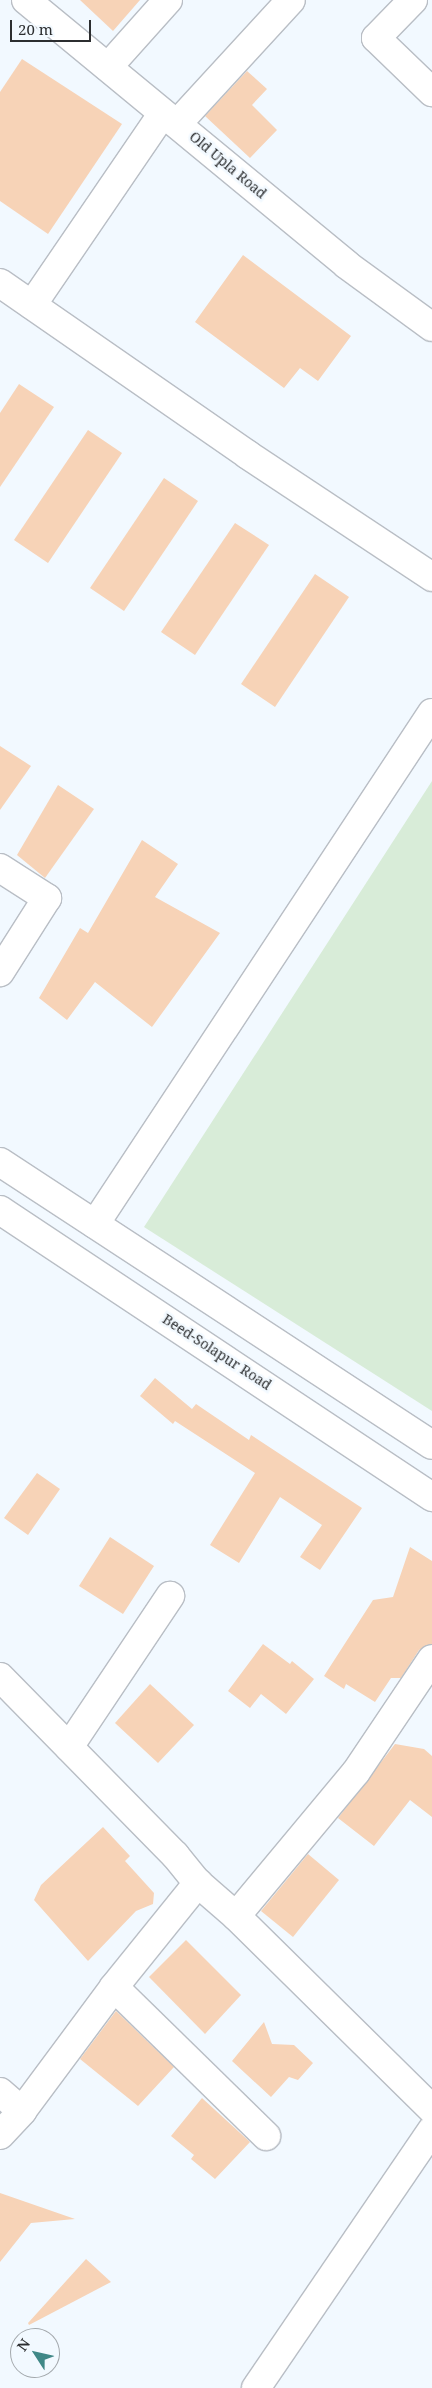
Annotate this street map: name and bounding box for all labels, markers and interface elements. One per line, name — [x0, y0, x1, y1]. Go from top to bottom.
scale bar — [12, 10, 94, 42]
text: 20 m — [18, 19, 53, 39]
street label: Old Upla Road — [186, 128, 270, 202]
street label: Beed-Solapur Road — [159, 1311, 275, 1393]
north arrow — [10, 2328, 60, 2378]
text: N — [12, 2335, 34, 2355]

